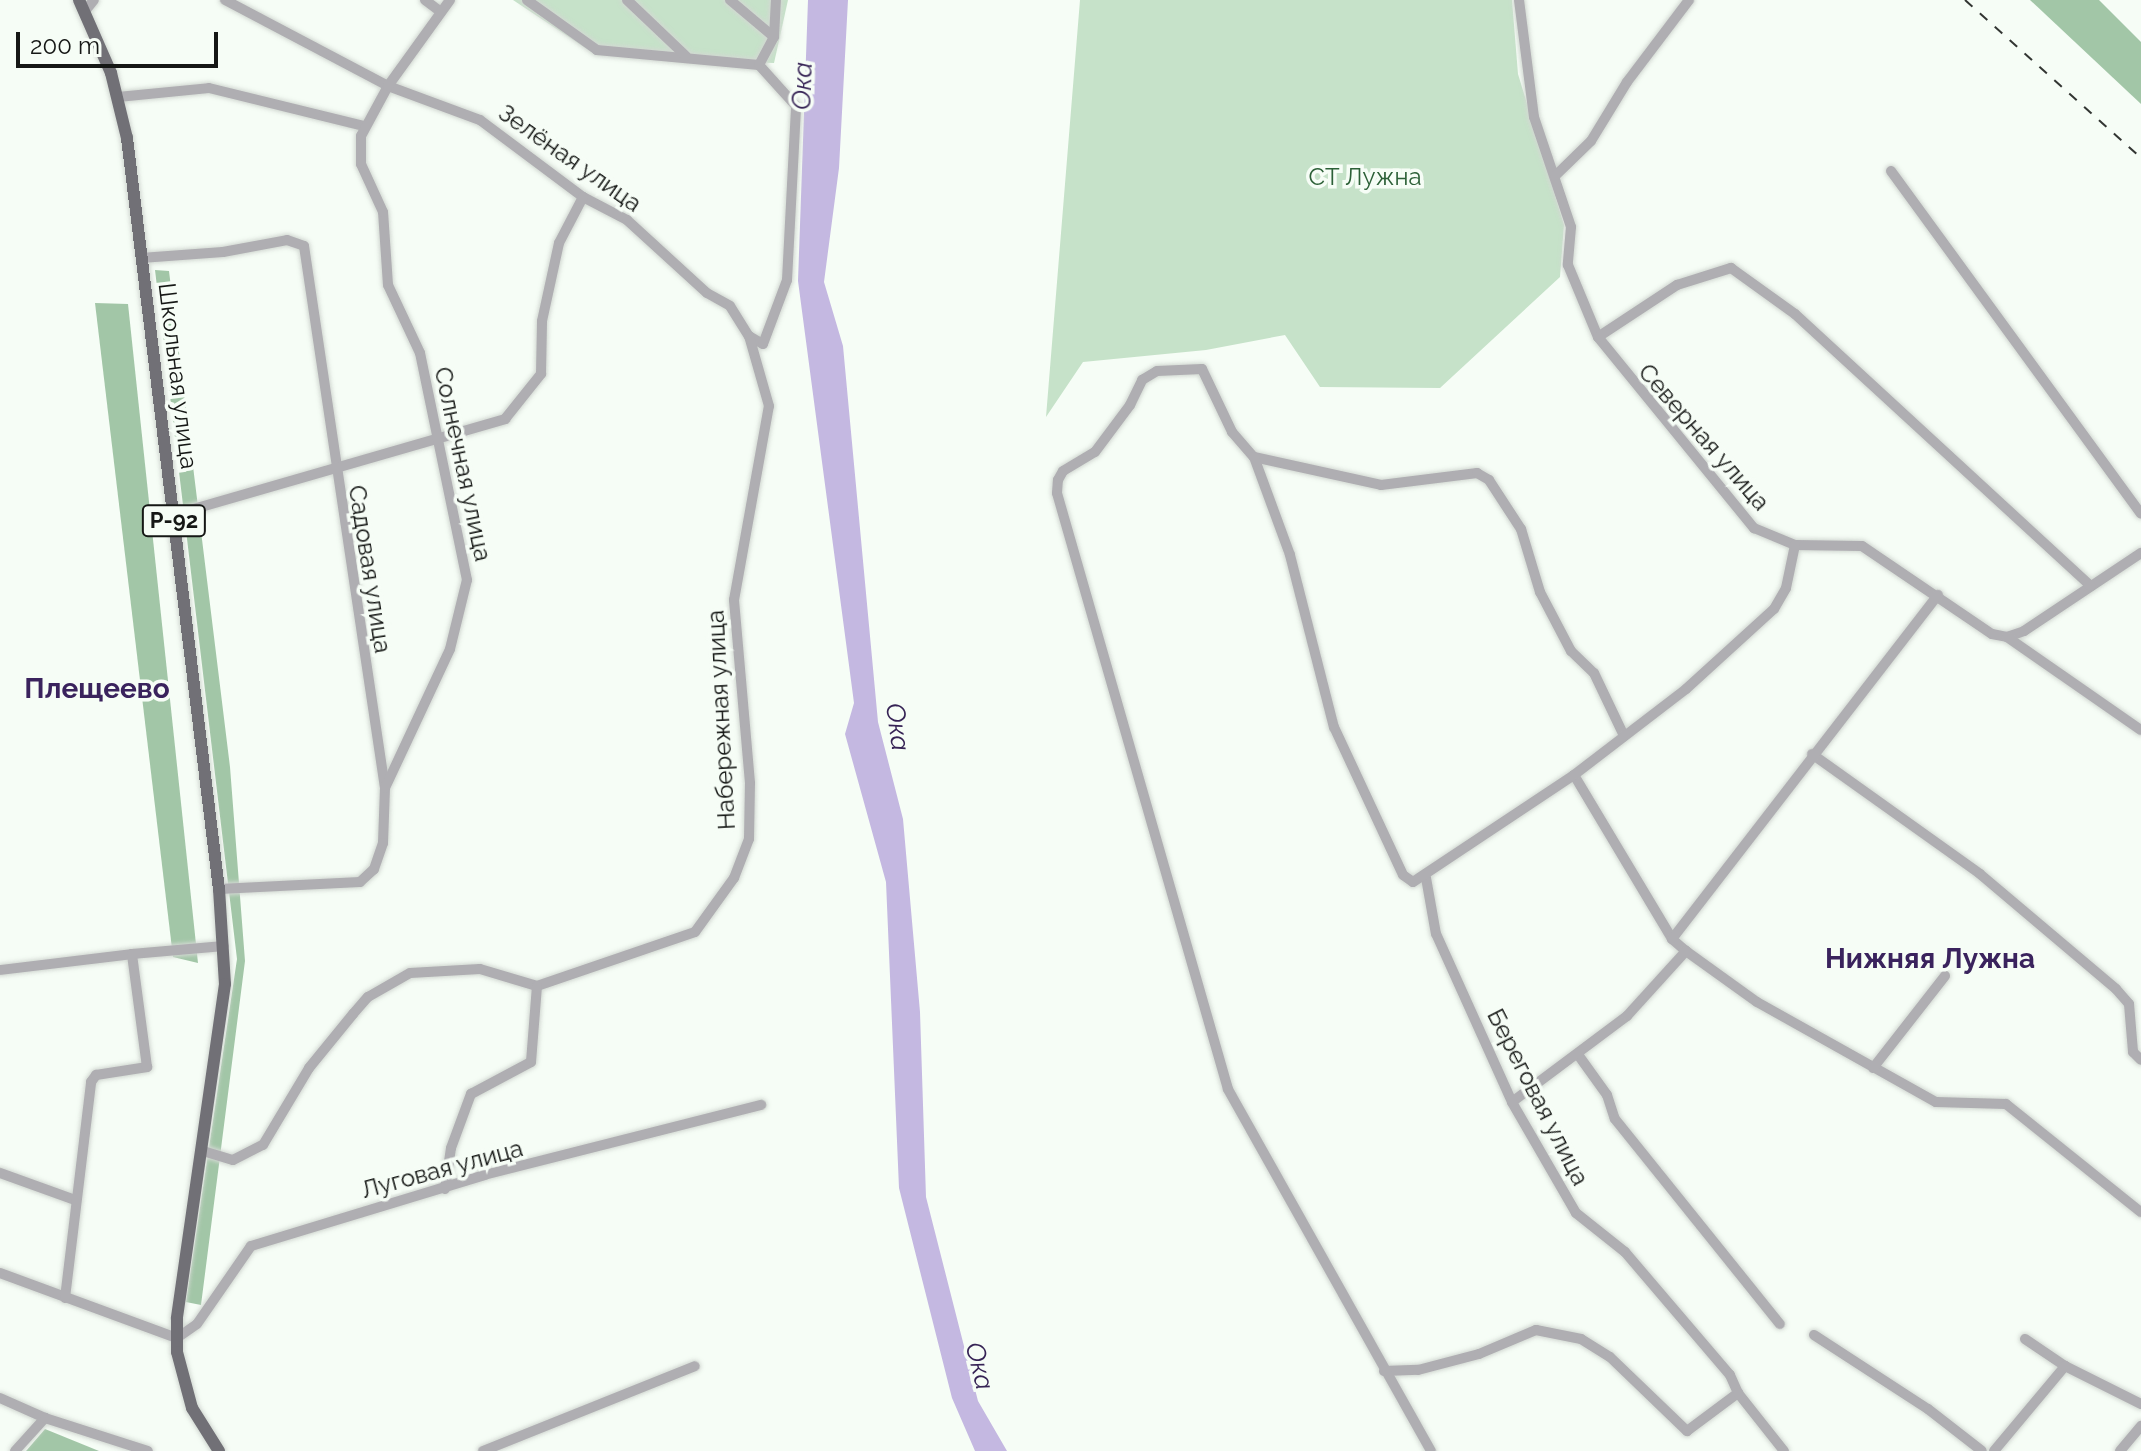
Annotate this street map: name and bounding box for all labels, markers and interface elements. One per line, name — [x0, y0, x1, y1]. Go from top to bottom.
scale bar — [20, 16, 222, 66]
text: 200 m — [30, 31, 100, 60]
water label: Ока — [787, 61, 819, 111]
street label: Зелёная улица — [493, 98, 647, 218]
park label: СТ Лужна — [1308, 163, 1422, 191]
street label: Школьная улица — [152, 281, 204, 471]
street label: Северная улица — [1632, 357, 1776, 517]
street label: Солнечная улица — [428, 364, 498, 564]
street label: Садовая улица — [342, 483, 398, 655]
road number: Р-92 — [140, 503, 208, 539]
street label: Набережная улица — [701, 609, 741, 831]
district label: Плещеево — [24, 672, 170, 706]
water label: Ока — [878, 701, 916, 753]
district label: Нижняя Лужна — [1825, 942, 2035, 976]
street label: Береговая улица — [1481, 1004, 1595, 1190]
street label: Луговая улица — [358, 1134, 526, 1204]
water label: Ока — [958, 1339, 1000, 1393]

